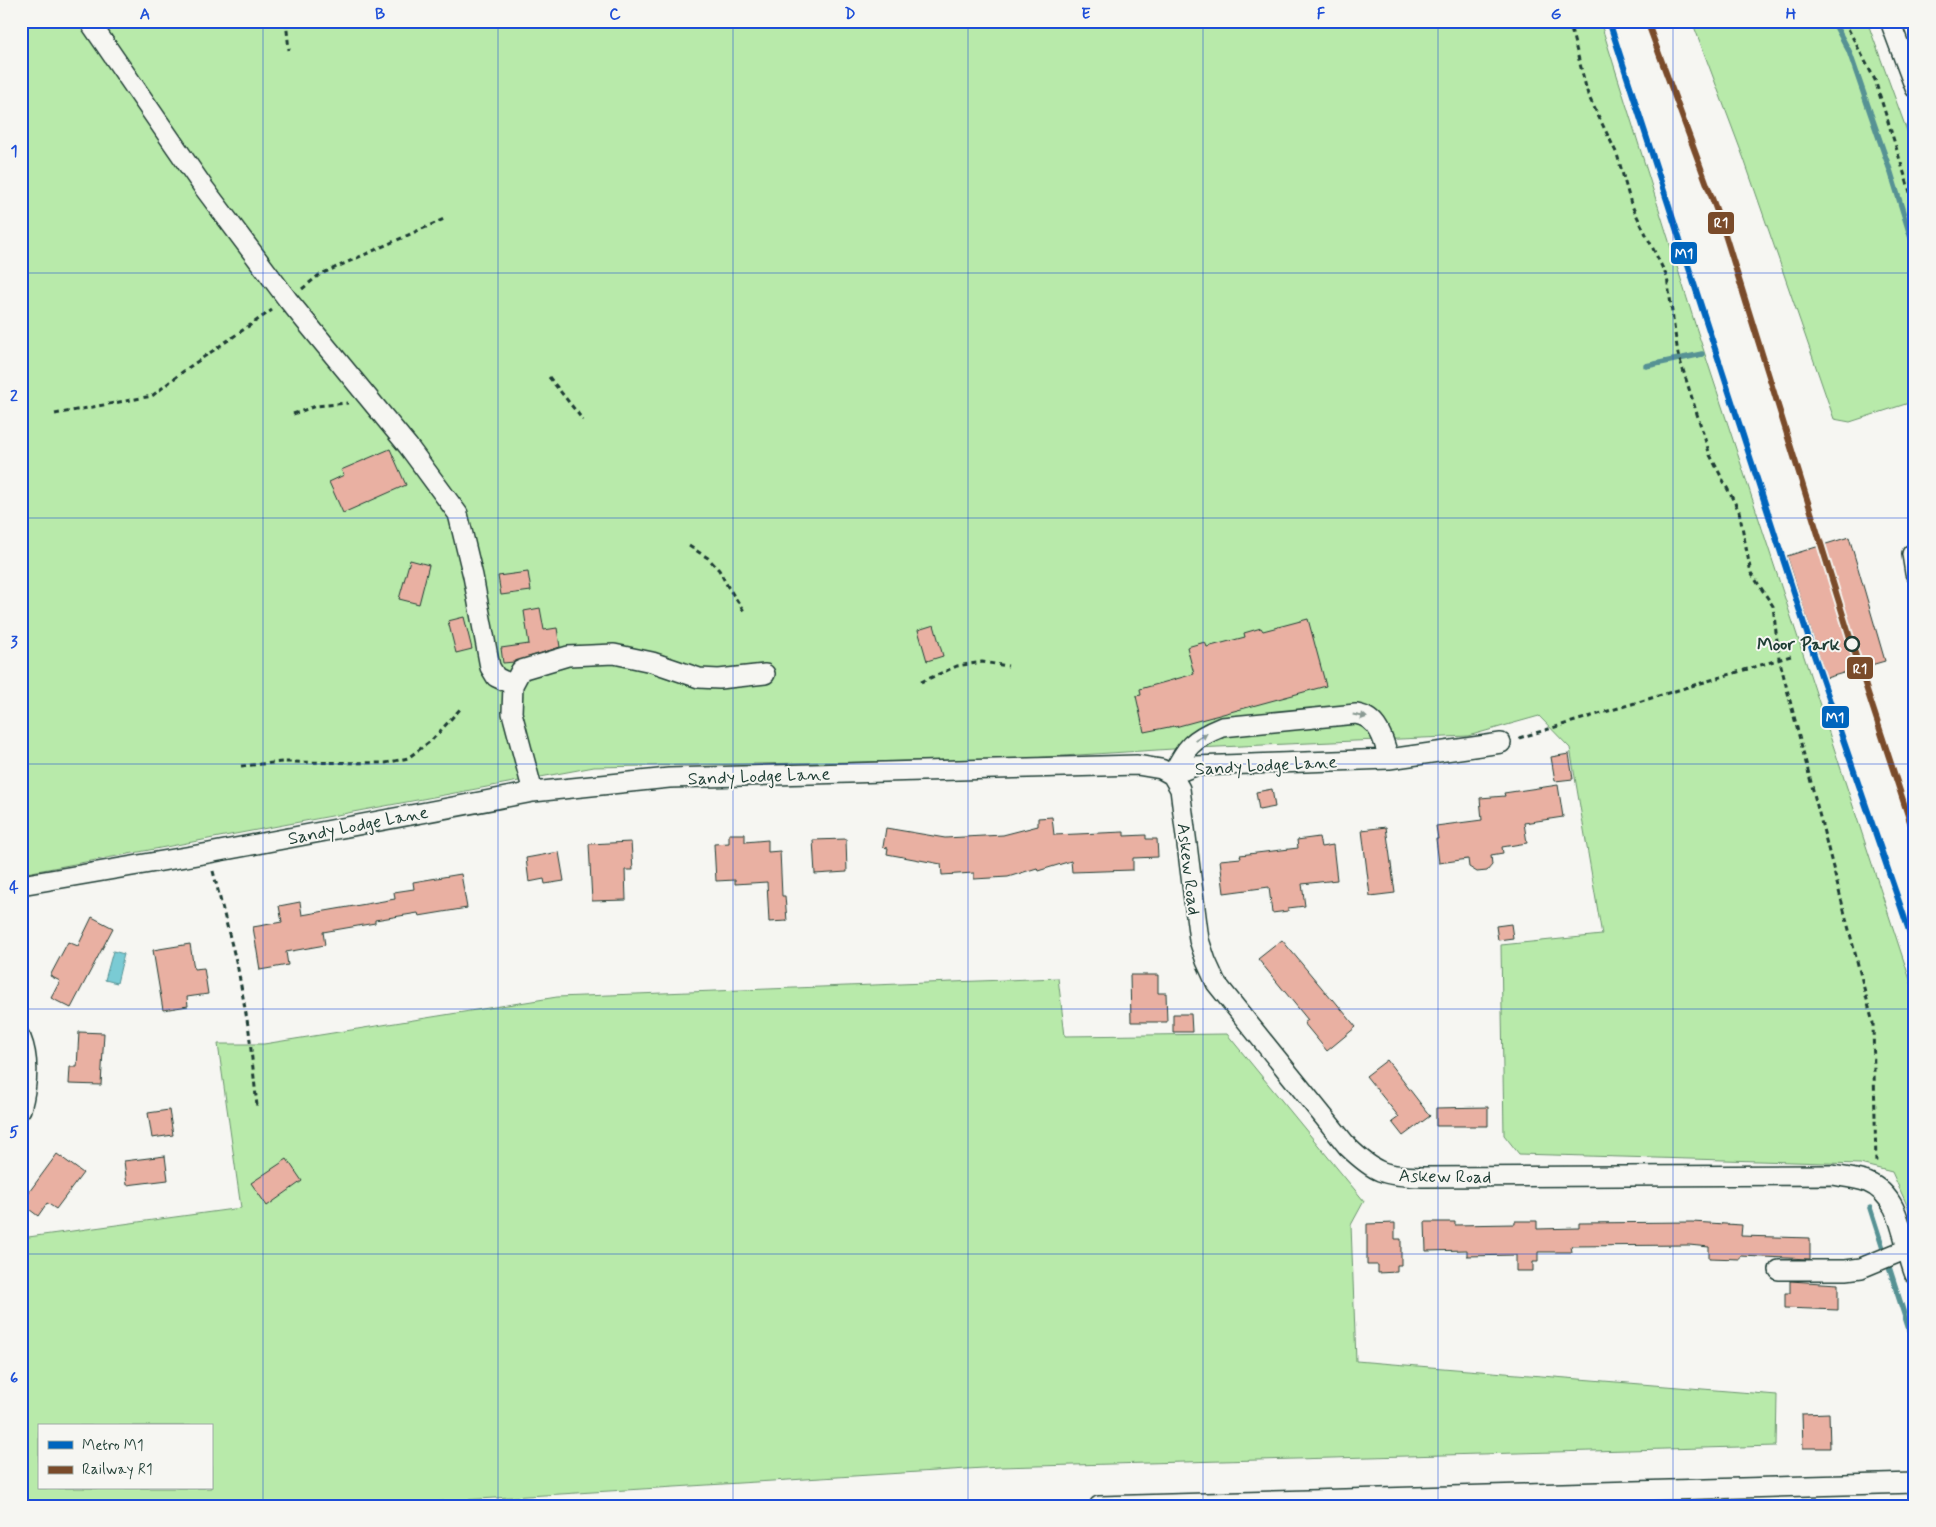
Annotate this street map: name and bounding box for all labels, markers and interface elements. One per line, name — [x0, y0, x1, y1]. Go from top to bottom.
text: A — [140, 4, 150, 25]
text: B — [375, 4, 385, 25]
text: C — [609, 4, 621, 25]
text: D — [844, 4, 856, 25]
text: E — [1081, 4, 1091, 25]
text: F — [1317, 4, 1326, 25]
text: G — [1551, 4, 1562, 25]
text: H — [1786, 4, 1797, 25]
text: 1 — [10, 141, 18, 162]
line badge: R1 — [1707, 211, 1735, 235]
text: R1 — [1714, 214, 1728, 232]
line badge: M1 — [1670, 241, 1698, 265]
text: M1 — [1675, 245, 1693, 263]
text: 2 — [10, 386, 18, 407]
text: 3 — [10, 632, 18, 653]
place label: Moor Park — [1757, 633, 1841, 657]
marker: Moor Park — [1844, 636, 1860, 652]
line badge: R1 — [1846, 656, 1874, 680]
text: R1 — [1853, 660, 1867, 678]
line badge: M1 — [1821, 705, 1850, 729]
text: M1 — [1826, 709, 1844, 727]
one-way arrow — [1352, 713, 1368, 721]
one-way arrow — [1194, 732, 1207, 742]
street label: Sandy Lodge Lane — [1194, 750, 1338, 782]
street label: Sandy Lodge Lane — [688, 763, 831, 791]
street label: Sandy Lodge Lane — [286, 801, 430, 851]
street label: Askew Road — [1170, 822, 1206, 917]
text: 4 — [9, 877, 19, 898]
text: 5 — [9, 1122, 19, 1143]
street label: Askew Road — [1398, 1164, 1492, 1190]
text: 6 — [10, 1368, 18, 1389]
legend — [38, 1424, 212, 1490]
text: Metro M1 — [82, 1436, 144, 1456]
text: Railway R1 — [82, 1460, 153, 1480]

